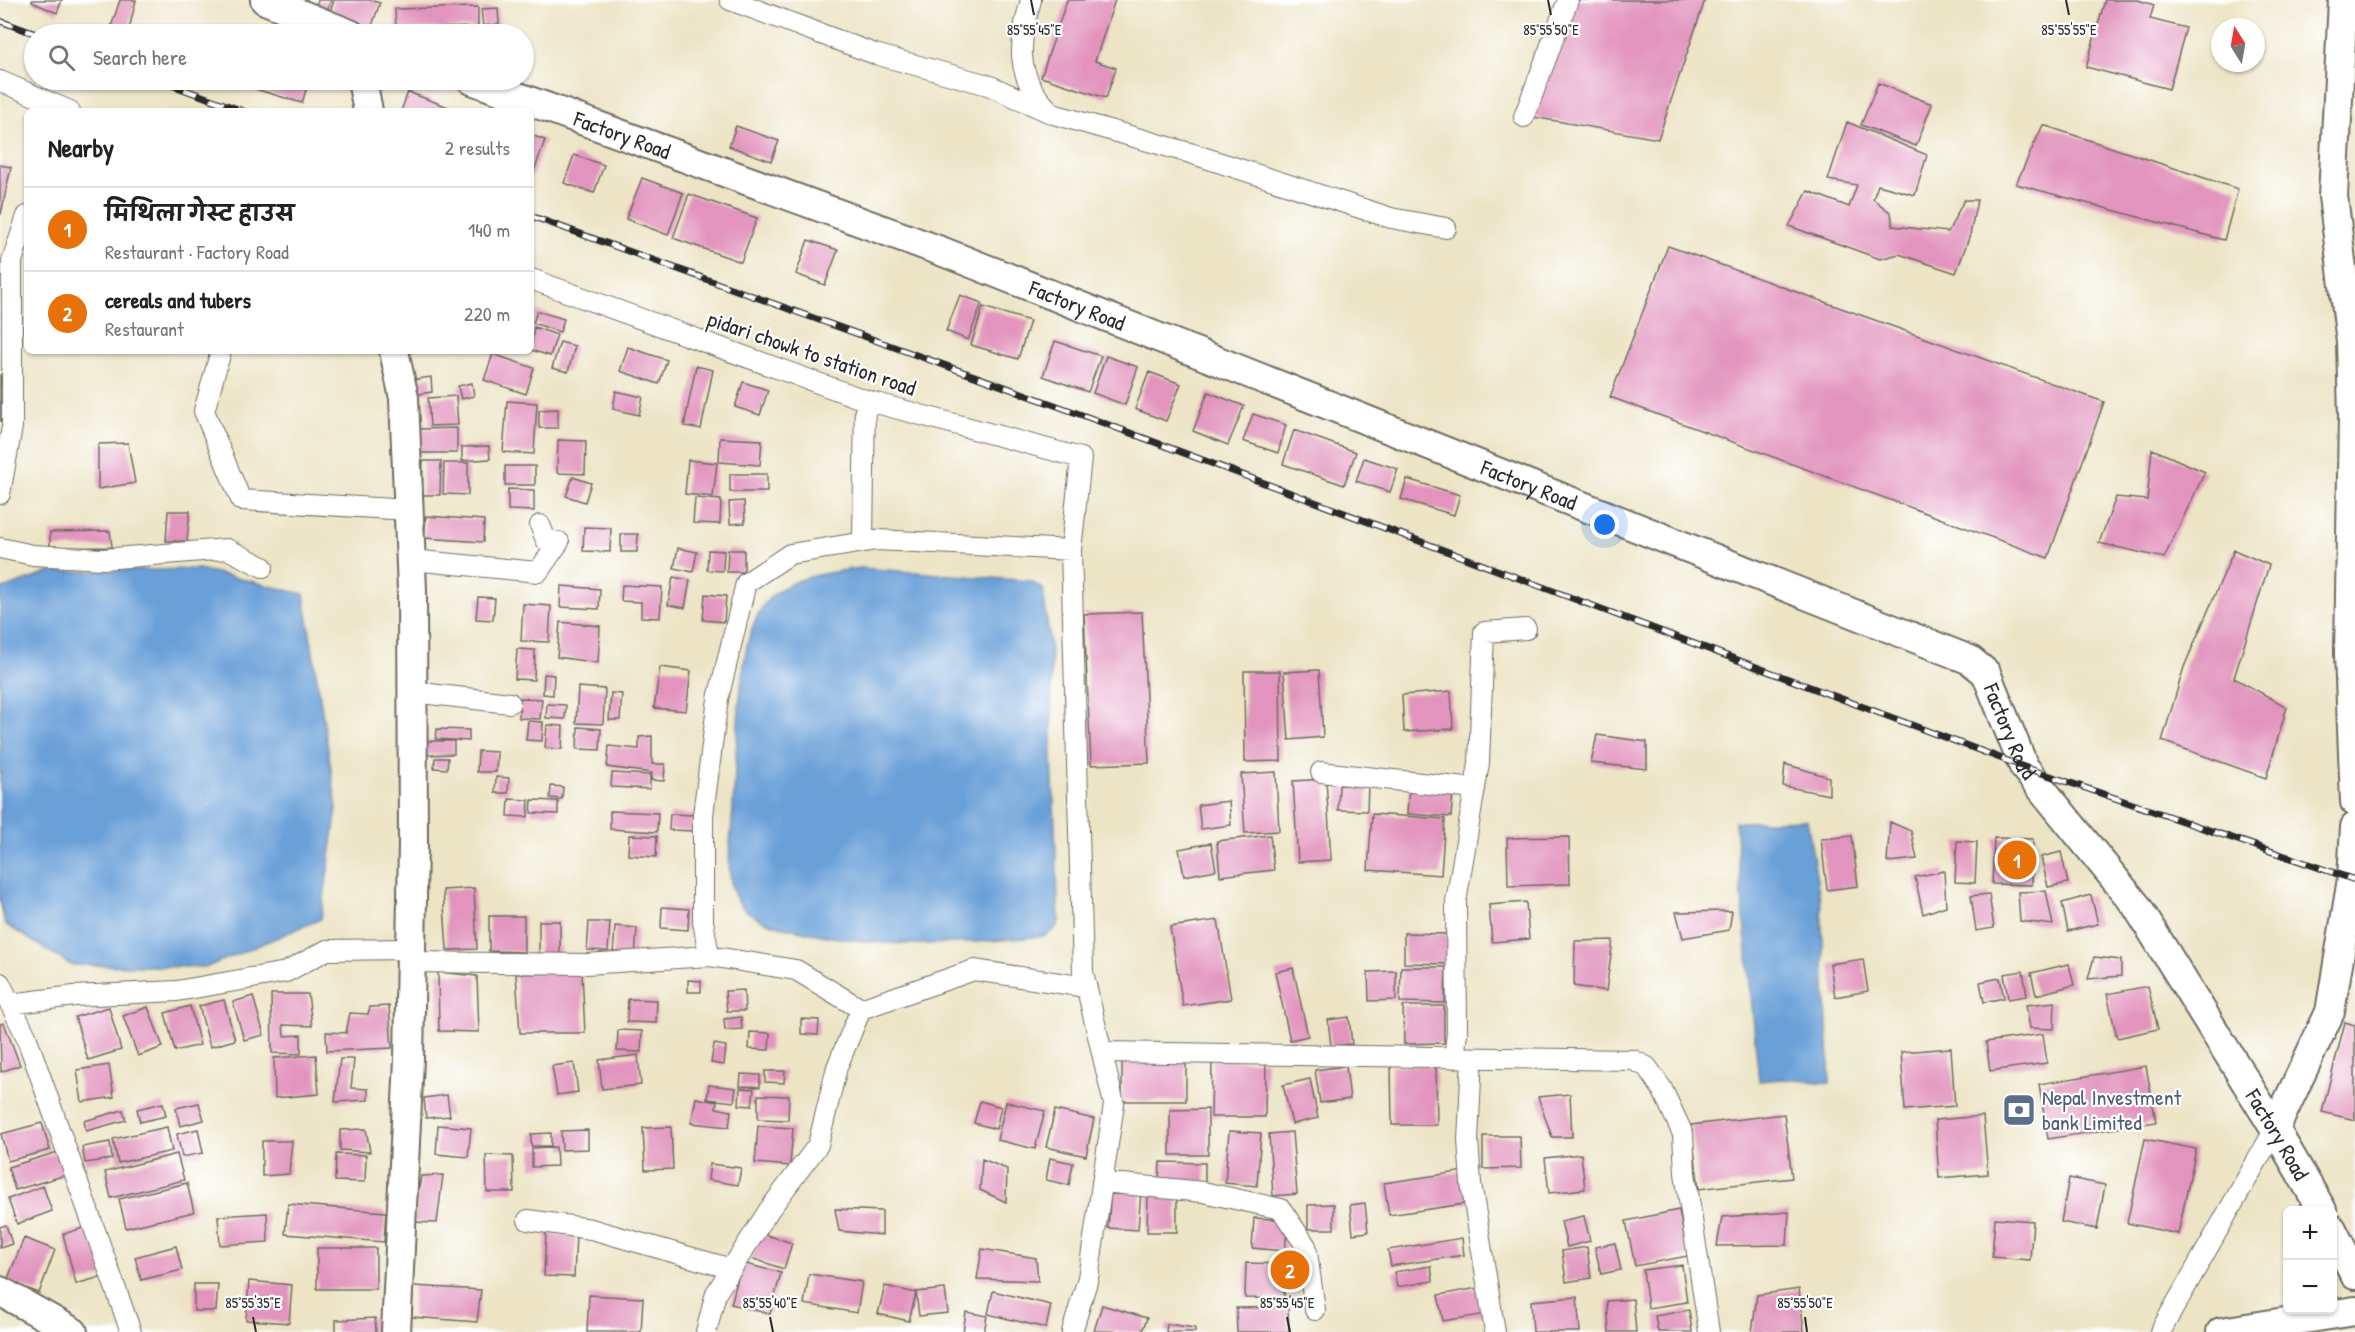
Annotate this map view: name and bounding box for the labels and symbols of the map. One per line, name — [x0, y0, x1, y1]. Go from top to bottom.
north arrow — [2211, 18, 2265, 72]
text: 85°55'45"E — [1007, 19, 1062, 40]
text: 85°55'50"E — [1523, 19, 1579, 40]
text: 85°55'55"E — [2041, 19, 2097, 40]
street label: Factory Road — [569, 103, 675, 166]
street label: Factory Road — [1024, 272, 1130, 338]
street label: pidari chowk to station road — [704, 303, 920, 403]
street label: Factory Road — [1476, 452, 1582, 517]
your location — [1590, 510, 1619, 539]
street label: Factory Road — [1976, 678, 2043, 786]
pin: 1 — [1998, 838, 2036, 882]
place label: Nepal Investment bank Limited — [2042, 1082, 2182, 1137]
street label: Factory Road — [2238, 1083, 2317, 1186]
bank icon: Nepal Investment bank Limited — [2001, 1092, 2037, 1128]
pin: 2 — [1270, 1248, 1310, 1292]
text: 85°55'35"E — [225, 1292, 281, 1313]
text: 85°55'40"E — [743, 1292, 798, 1313]
text: 85°55'45"E — [1260, 1292, 1315, 1313]
text: 85°55'50"E — [1777, 1292, 1833, 1313]

